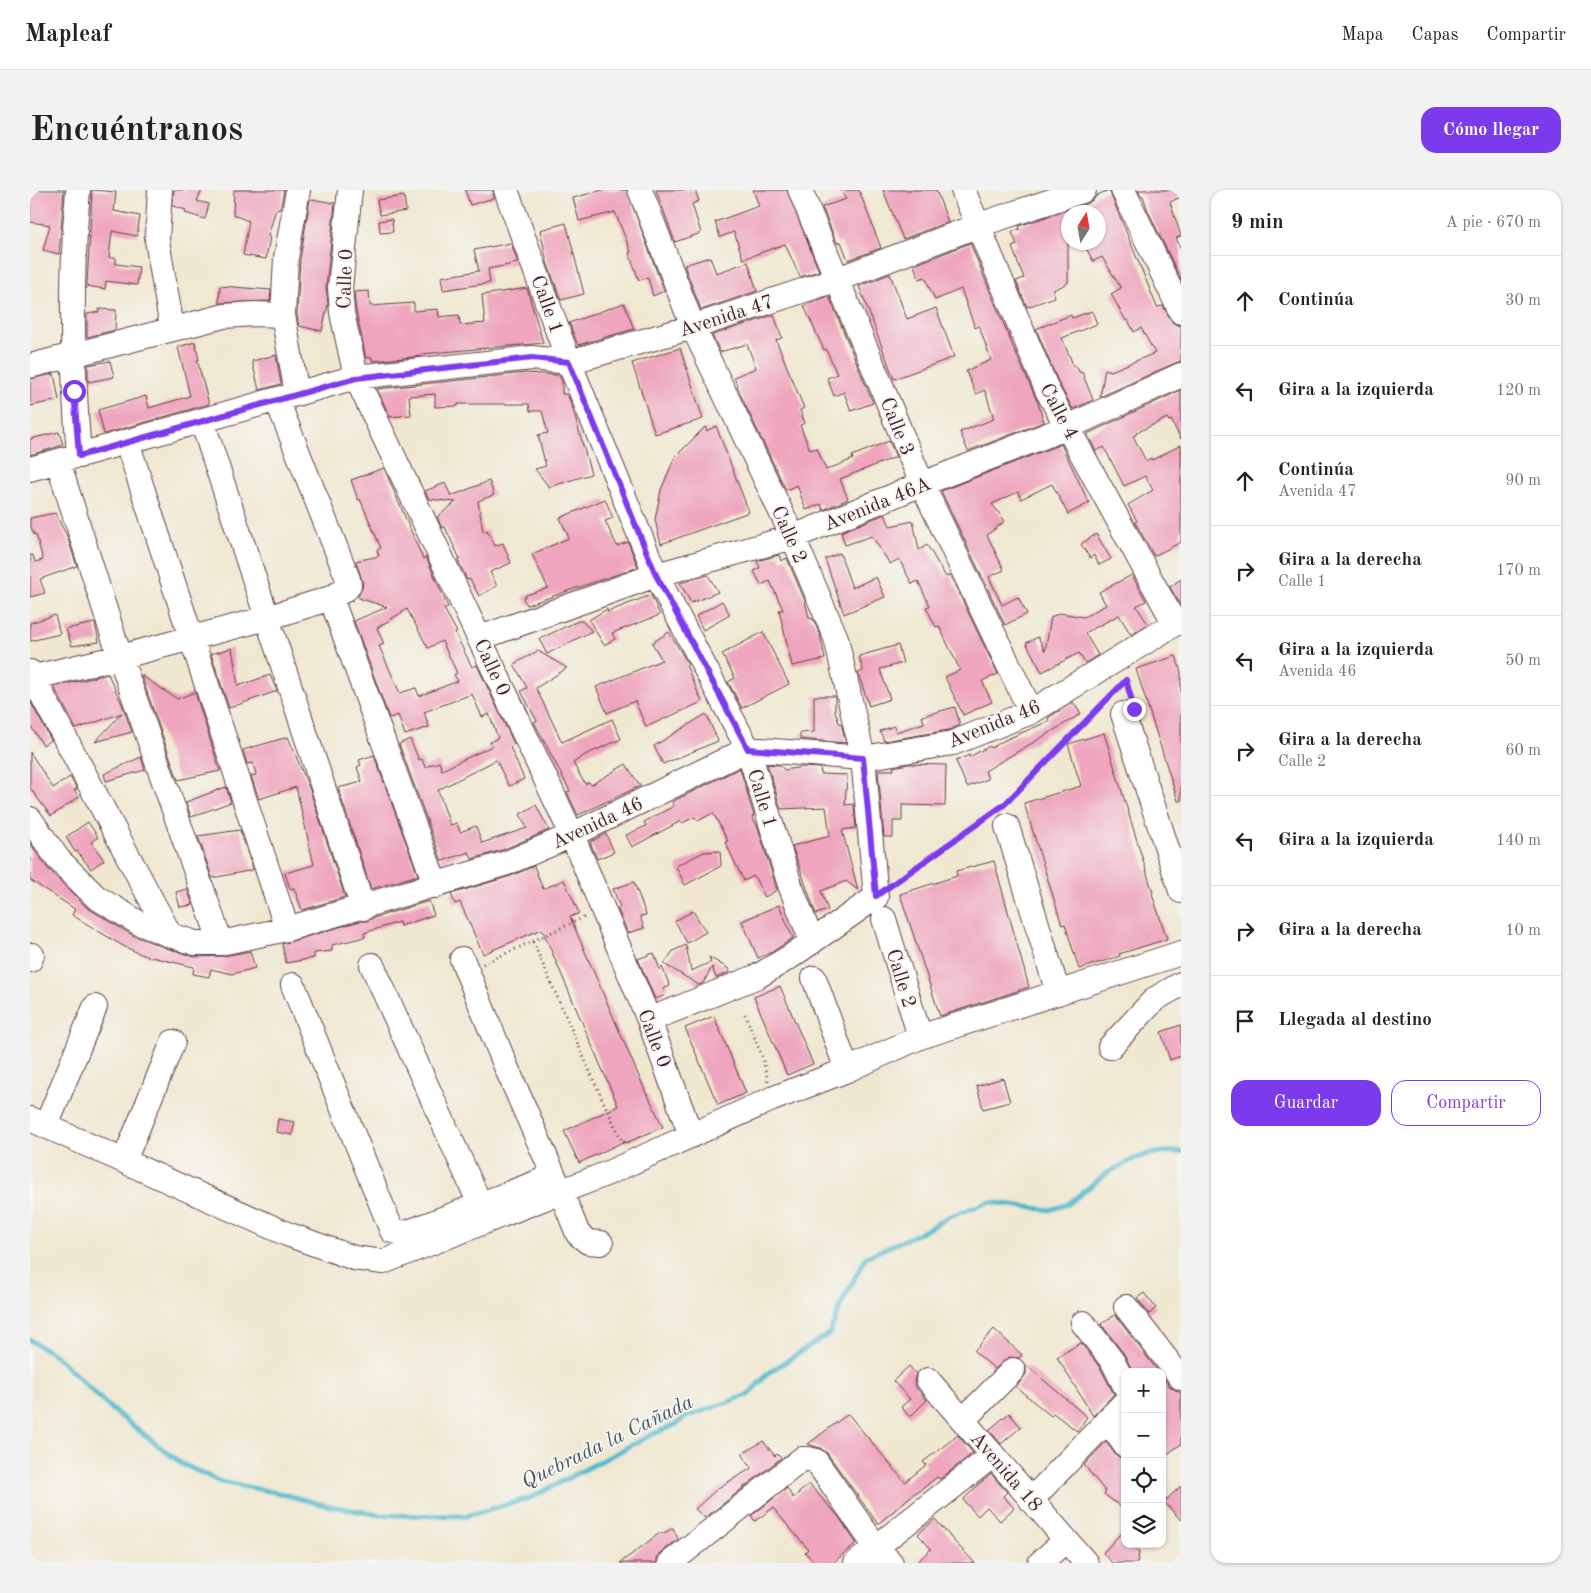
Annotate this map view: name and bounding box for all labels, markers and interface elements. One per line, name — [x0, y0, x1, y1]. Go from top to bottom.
text: Mapleaf — [25, 23, 111, 47]
text: Mapa — [1341, 26, 1384, 44]
text: Capas — [1412, 26, 1459, 44]
text: Compartir — [1487, 26, 1566, 44]
button: Cómo llegar — [1421, 107, 1561, 153]
text: Encuéntranos — [30, 113, 243, 148]
north arrow — [1061, 205, 1106, 250]
text: 9 min — [1231, 212, 1284, 233]
text: A pie · 670 m — [1446, 215, 1541, 231]
street label: Calle 0 — [335, 248, 357, 310]
street label: Calle 1 — [526, 273, 566, 337]
icon: ahead — [1231, 287, 1259, 315]
text: Continúa — [1278, 291, 1354, 310]
street label: Avenida 47 — [677, 292, 776, 342]
text: 30 m — [1505, 293, 1541, 309]
icon: left — [1231, 377, 1259, 405]
route start — [63, 380, 86, 403]
street label: Calle 4 — [1035, 381, 1081, 443]
text: Gira a la izquierda — [1278, 381, 1434, 400]
text: 120 m — [1496, 383, 1541, 399]
street label: Calle 3 — [876, 395, 917, 459]
text: Continúa — [1278, 461, 1354, 480]
icon: ahead — [1231, 467, 1259, 495]
text: 90 m — [1505, 473, 1541, 489]
street label: Avenida 46A — [821, 474, 934, 535]
text: Avenida 47 — [1278, 484, 1357, 500]
street label: Calle 2 — [767, 503, 810, 567]
text: Gira a la derecha — [1278, 551, 1422, 570]
icon: right — [1231, 557, 1259, 585]
text: 170 m — [1496, 563, 1541, 579]
text: Calle 1 — [1278, 574, 1326, 590]
street label: Calle 0 — [469, 636, 513, 699]
text: Gira a la izquierda — [1278, 641, 1434, 660]
icon: left — [1231, 647, 1259, 675]
text: 50 m — [1505, 653, 1541, 669]
text: Avenida 46 — [1278, 664, 1357, 680]
street label: Avenida 46 — [945, 697, 1044, 753]
route end — [1123, 698, 1146, 721]
text: Gira a la derecha — [1278, 731, 1422, 750]
icon: right — [1231, 737, 1259, 765]
text: 60 m — [1505, 743, 1541, 759]
text: Calle 2 — [1278, 754, 1326, 770]
street label: Calle 1 — [743, 767, 779, 830]
street label: Avenida 46 — [549, 794, 647, 854]
icon: left — [1231, 827, 1259, 855]
text: Gira a la izquierda — [1278, 831, 1434, 850]
text: 140 m — [1496, 833, 1541, 849]
icon: right — [1231, 917, 1259, 945]
text: Gira a la derecha — [1278, 921, 1422, 940]
text: 10 m — [1505, 923, 1541, 939]
street label: Calle 2 — [882, 947, 918, 1010]
street label: Calle 0 — [633, 1007, 673, 1071]
icon: arrive — [1231, 1007, 1259, 1035]
text: Llegada al destino — [1278, 1011, 1432, 1030]
button: Guardar — [1231, 1080, 1381, 1126]
button: Compartir — [1391, 1080, 1541, 1126]
map controls — [1121, 1368, 1166, 1548]
button: + — [1121, 1368, 1166, 1413]
water label: Quebrada la Cañada — [518, 1392, 697, 1493]
button: − — [1121, 1413, 1166, 1458]
street label: Avenida 18 — [966, 1429, 1045, 1516]
button: locate — [1121, 1458, 1166, 1503]
button: layers — [1121, 1503, 1166, 1548]

